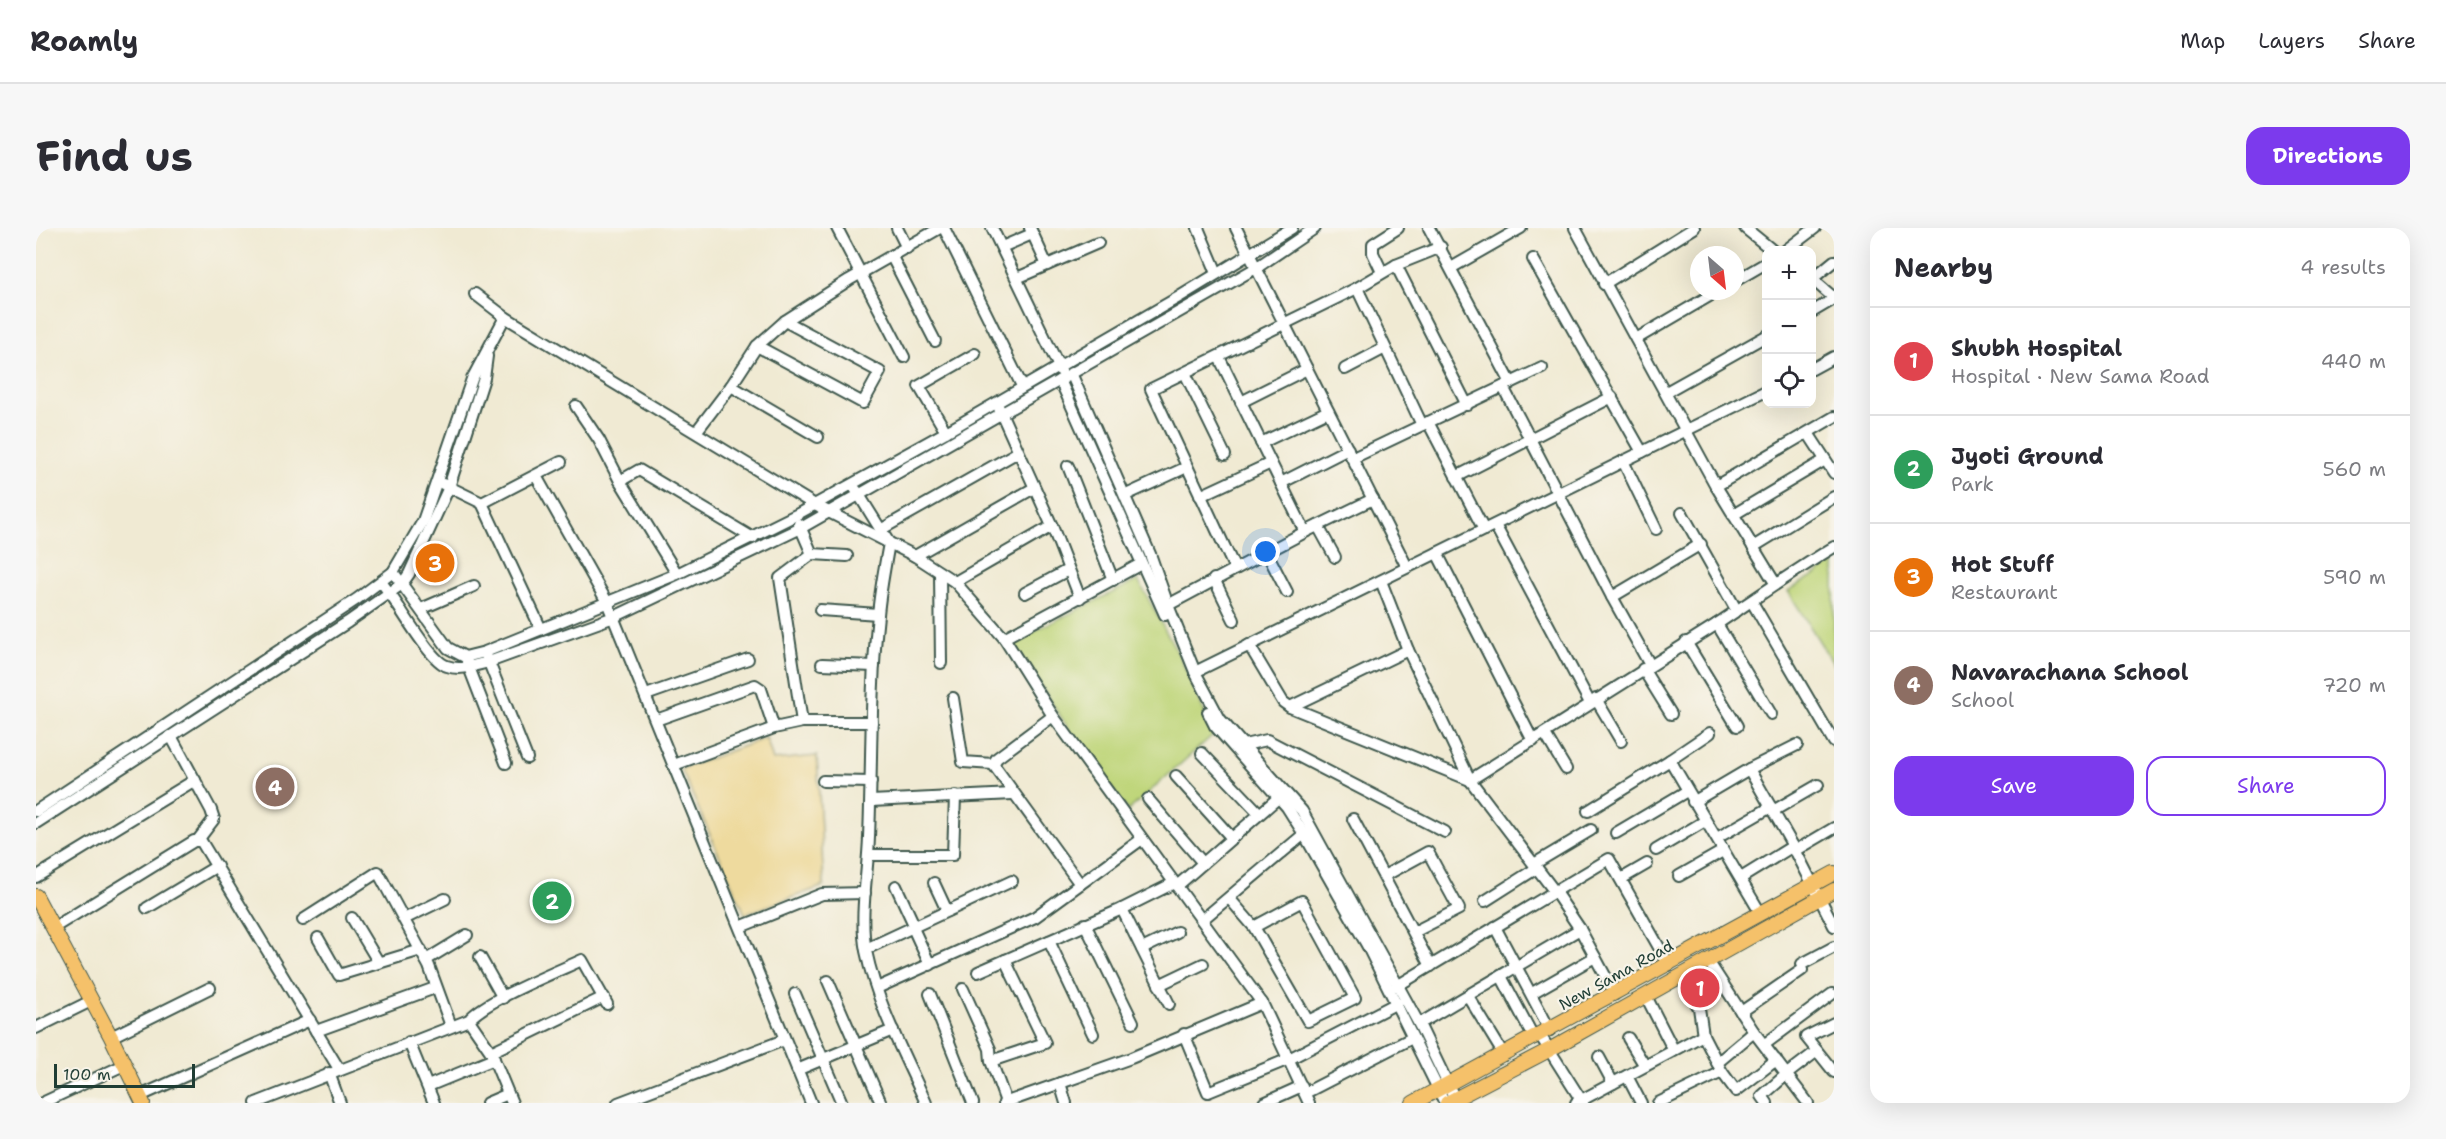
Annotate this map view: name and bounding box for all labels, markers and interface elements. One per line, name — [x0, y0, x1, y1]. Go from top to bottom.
text: Roamly — [30, 22, 138, 60]
text: Map — [2180, 27, 2225, 55]
text: Layers — [2258, 27, 2325, 55]
text: Share — [2358, 27, 2416, 55]
button: Directions — [2246, 127, 2410, 185]
text: Find us — [36, 128, 193, 184]
north arrow — [1690, 246, 1744, 300]
map controls — [1762, 246, 1816, 408]
button: + — [1762, 246, 1816, 300]
text: Nearby — [1894, 250, 1993, 285]
text: 4 results — [2300, 254, 2386, 280]
button: − — [1762, 300, 1816, 354]
text: Shubh Hospital — [1951, 334, 2122, 363]
text: 1 — [1909, 348, 1918, 374]
text: 440 m — [2321, 348, 2386, 374]
button: locate — [1762, 354, 1816, 408]
text: Hospital · New Sama Road — [1951, 363, 2209, 389]
text: Jyoti Ground — [1951, 442, 2104, 471]
text: 2 — [1907, 456, 1921, 482]
text: 560 m — [2323, 456, 2386, 482]
text: Park — [1951, 471, 1994, 497]
your location — [1251, 537, 1280, 566]
pin: 3 — [416, 540, 454, 586]
text: Hot Stuff — [1951, 550, 2054, 579]
text: 3 — [1907, 564, 1921, 590]
text: 590 m — [2323, 564, 2386, 590]
text: Restaurant — [1951, 579, 2058, 605]
text: Navarachana School — [1951, 658, 2188, 687]
text: 4 — [1907, 672, 1921, 698]
text: 720 m — [2322, 672, 2386, 698]
text: School — [1951, 687, 2014, 713]
button: Save — [1894, 756, 2134, 816]
button: Share — [2146, 756, 2386, 816]
pin: 4 — [256, 764, 294, 810]
pin: 2 — [532, 878, 572, 924]
street label: New Sama Road — [1555, 935, 1677, 1015]
pin: 1 — [1680, 966, 1720, 1011]
scale bar — [54, 1061, 195, 1088]
text: 100 m — [63, 1064, 111, 1085]

